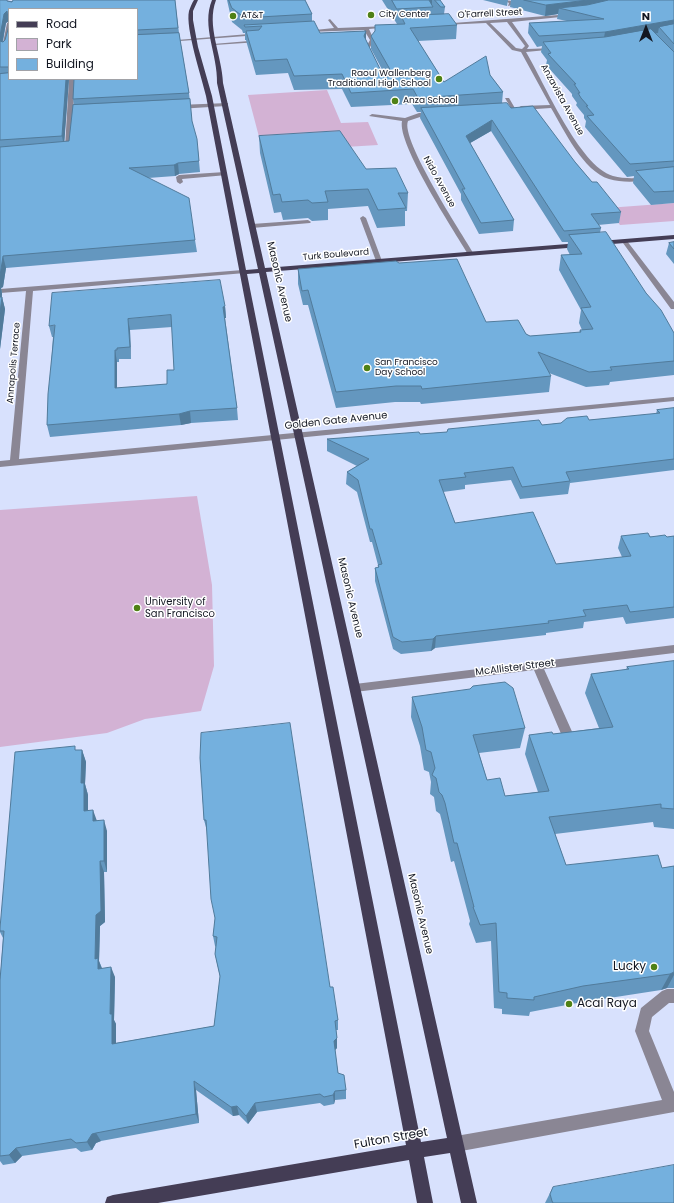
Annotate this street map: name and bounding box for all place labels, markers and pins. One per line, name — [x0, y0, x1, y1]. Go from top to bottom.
marker: City Center — [366, 10, 376, 20]
place label: City Center — [379, 10, 429, 20]
marker: AT&T — [228, 11, 238, 21]
place label: AT&T — [241, 11, 263, 21]
place label: Raoul Wallenberg Traditional High School — [328, 69, 431, 90]
marker: Raoul Wallenberg Traditional High School — [434, 74, 444, 84]
marker: Anza School — [390, 96, 400, 106]
place label: Anza School — [403, 96, 458, 106]
place label: San Francisco Day School — [375, 358, 438, 379]
marker: San Francisco Day School — [362, 363, 372, 373]
place label: University of San Francisco — [145, 596, 215, 620]
marker: University of San Francisco — [132, 603, 142, 613]
place label: Lucky — [613, 960, 646, 974]
marker: Lucky — [649, 962, 659, 972]
place label: Acai Raya — [577, 997, 637, 1011]
marker: Acai Raya — [564, 999, 574, 1009]

